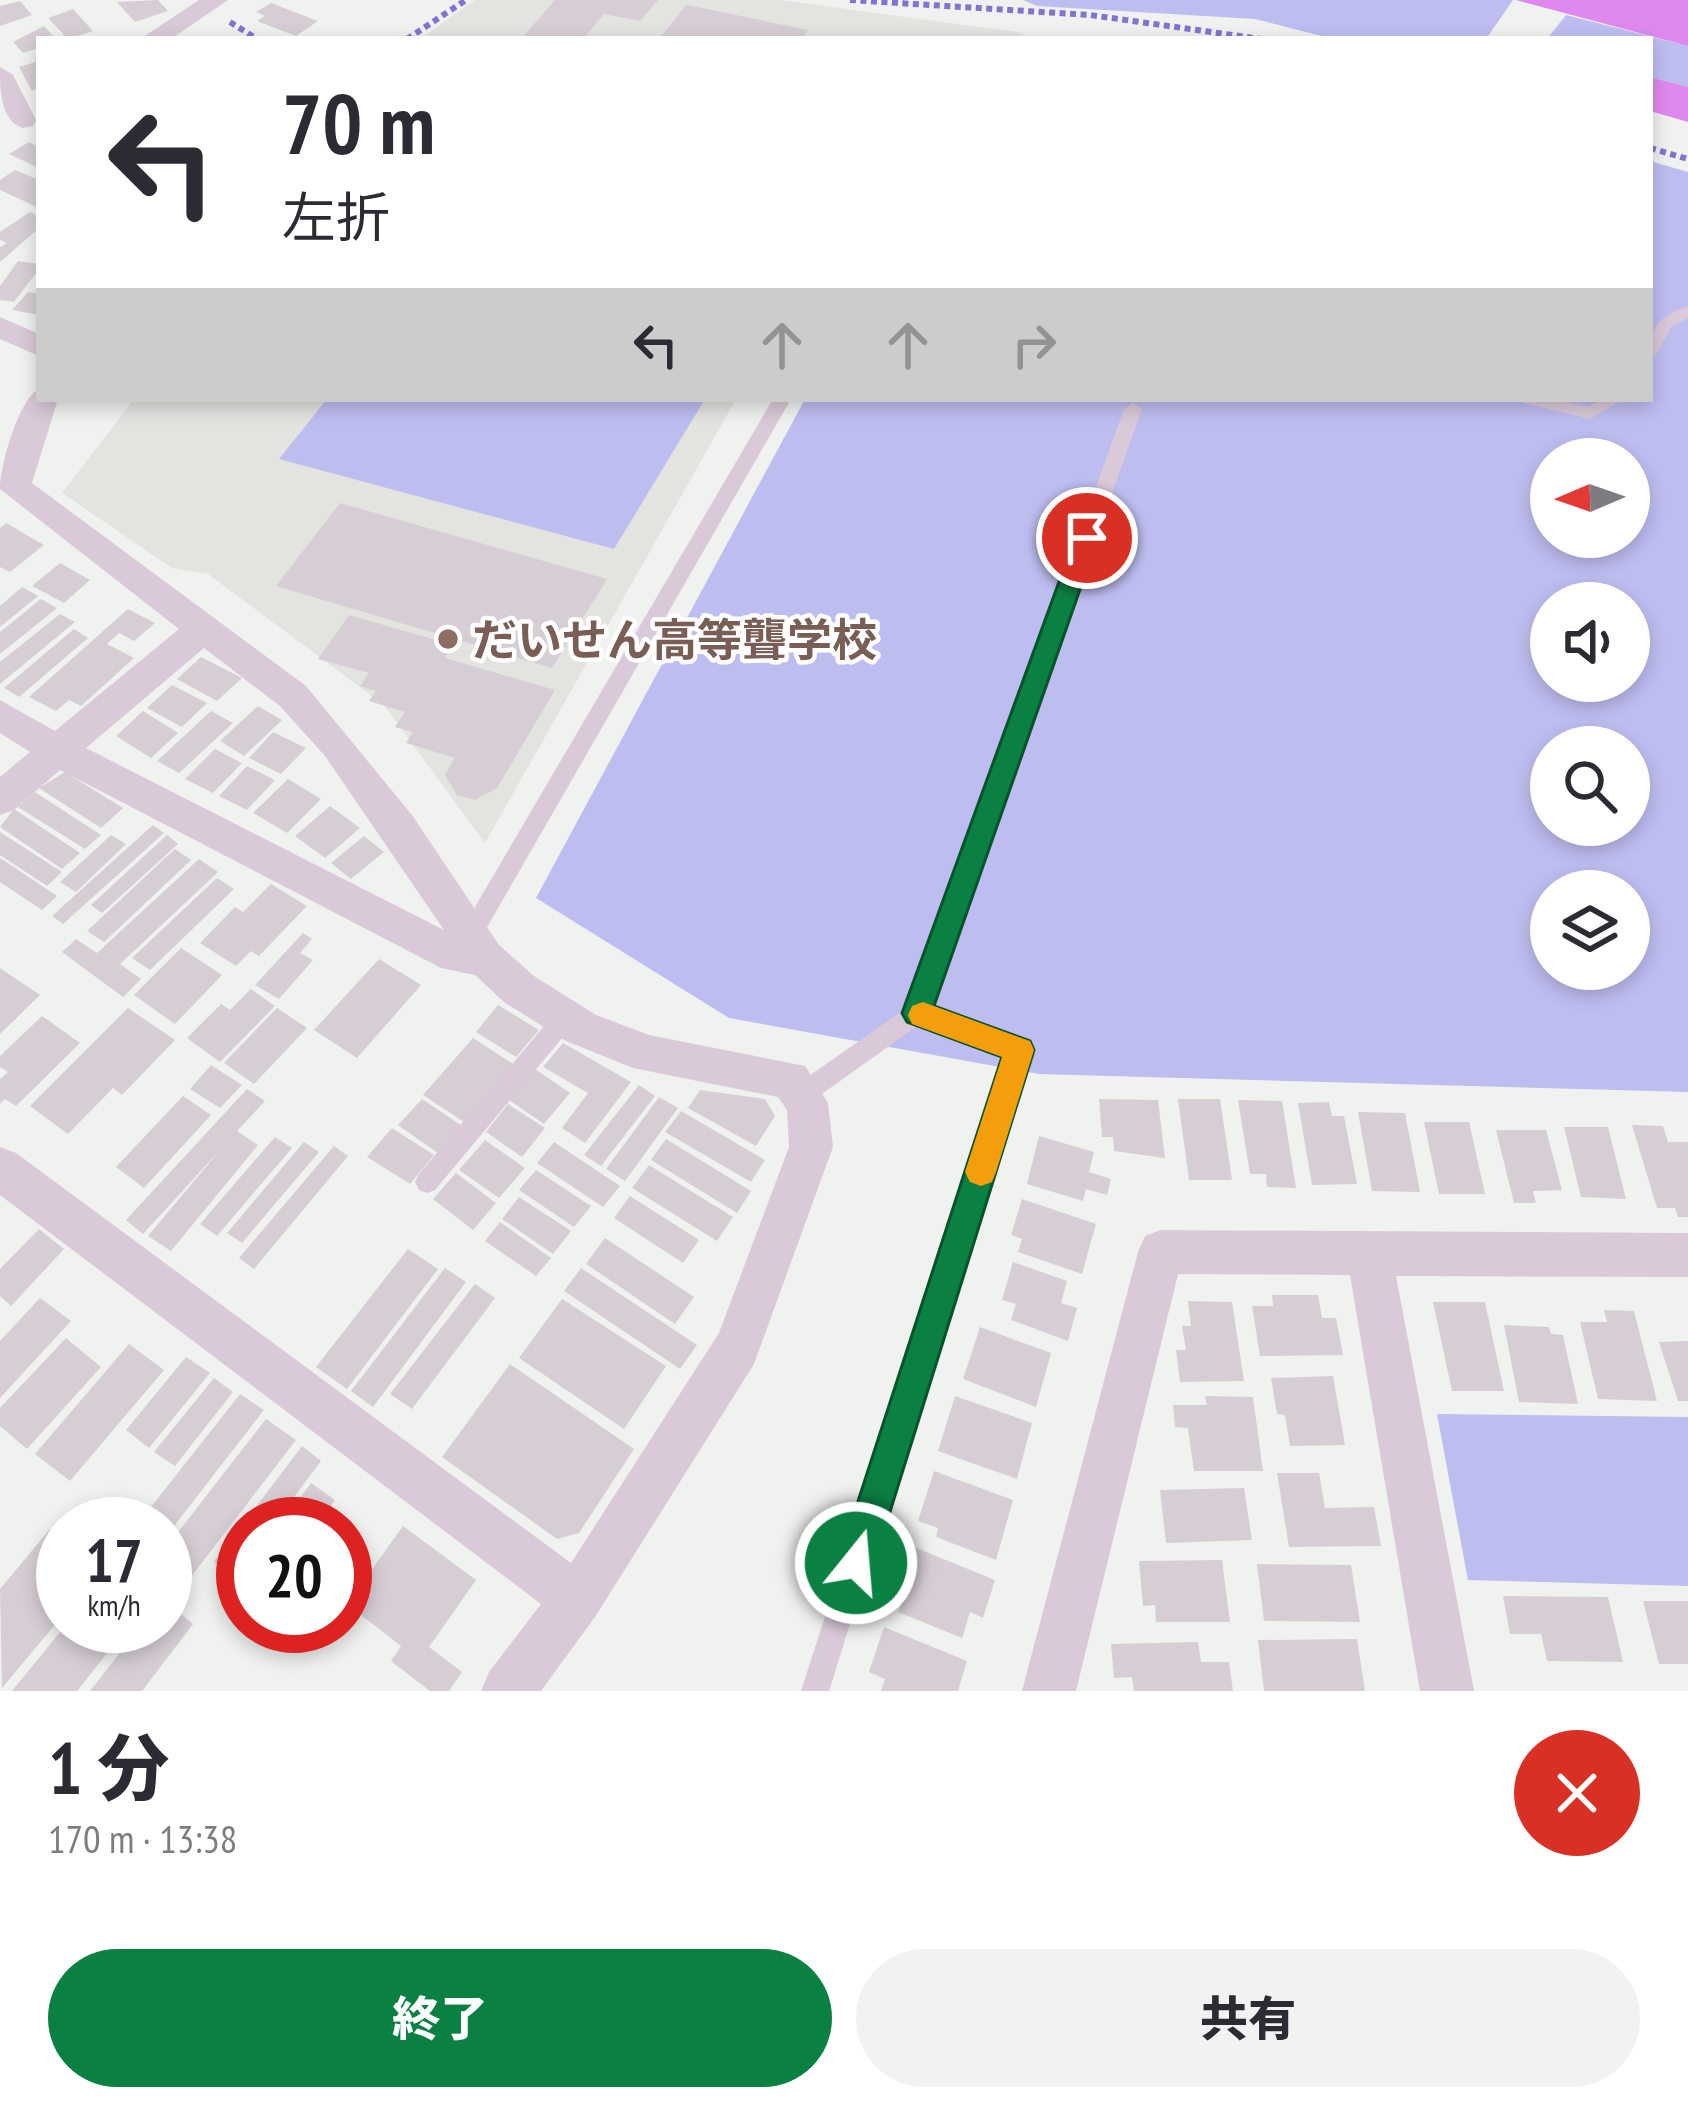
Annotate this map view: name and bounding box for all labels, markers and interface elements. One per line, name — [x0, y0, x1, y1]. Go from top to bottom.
text: 70 m — [282, 68, 435, 177]
icon: left — [84, 84, 240, 240]
text: 左折 — [282, 182, 390, 252]
icon: left — [623, 312, 689, 378]
icon: ahead — [749, 312, 815, 378]
icon: ahead — [875, 312, 941, 378]
icon: right — [1001, 312, 1067, 378]
north arrow — [1530, 438, 1650, 558]
map controls — [1530, 438, 1650, 990]
pin — [1036, 487, 1138, 589]
icon: arrive — [1054, 505, 1120, 571]
button: sound — [1530, 582, 1650, 702]
place label: だいせん高等聾学校 — [472, 610, 877, 668]
marker: だいせん高等聾学校 — [435, 626, 461, 652]
button: search — [1530, 726, 1650, 846]
button: layers — [1530, 870, 1650, 990]
speed limit sign: 20 — [216, 1497, 372, 1653]
position arrow — [793, 1500, 919, 1626]
text: 17 — [85, 1521, 143, 1599]
text: km/h — [87, 1585, 141, 1624]
text: 1 分 — [48, 1721, 169, 1814]
button: close — [1514, 1730, 1640, 1856]
text: 170 m · 13:38 — [48, 1813, 237, 1864]
button: 終了 — [48, 1949, 832, 2087]
button: 共有 — [856, 1949, 1640, 2087]

